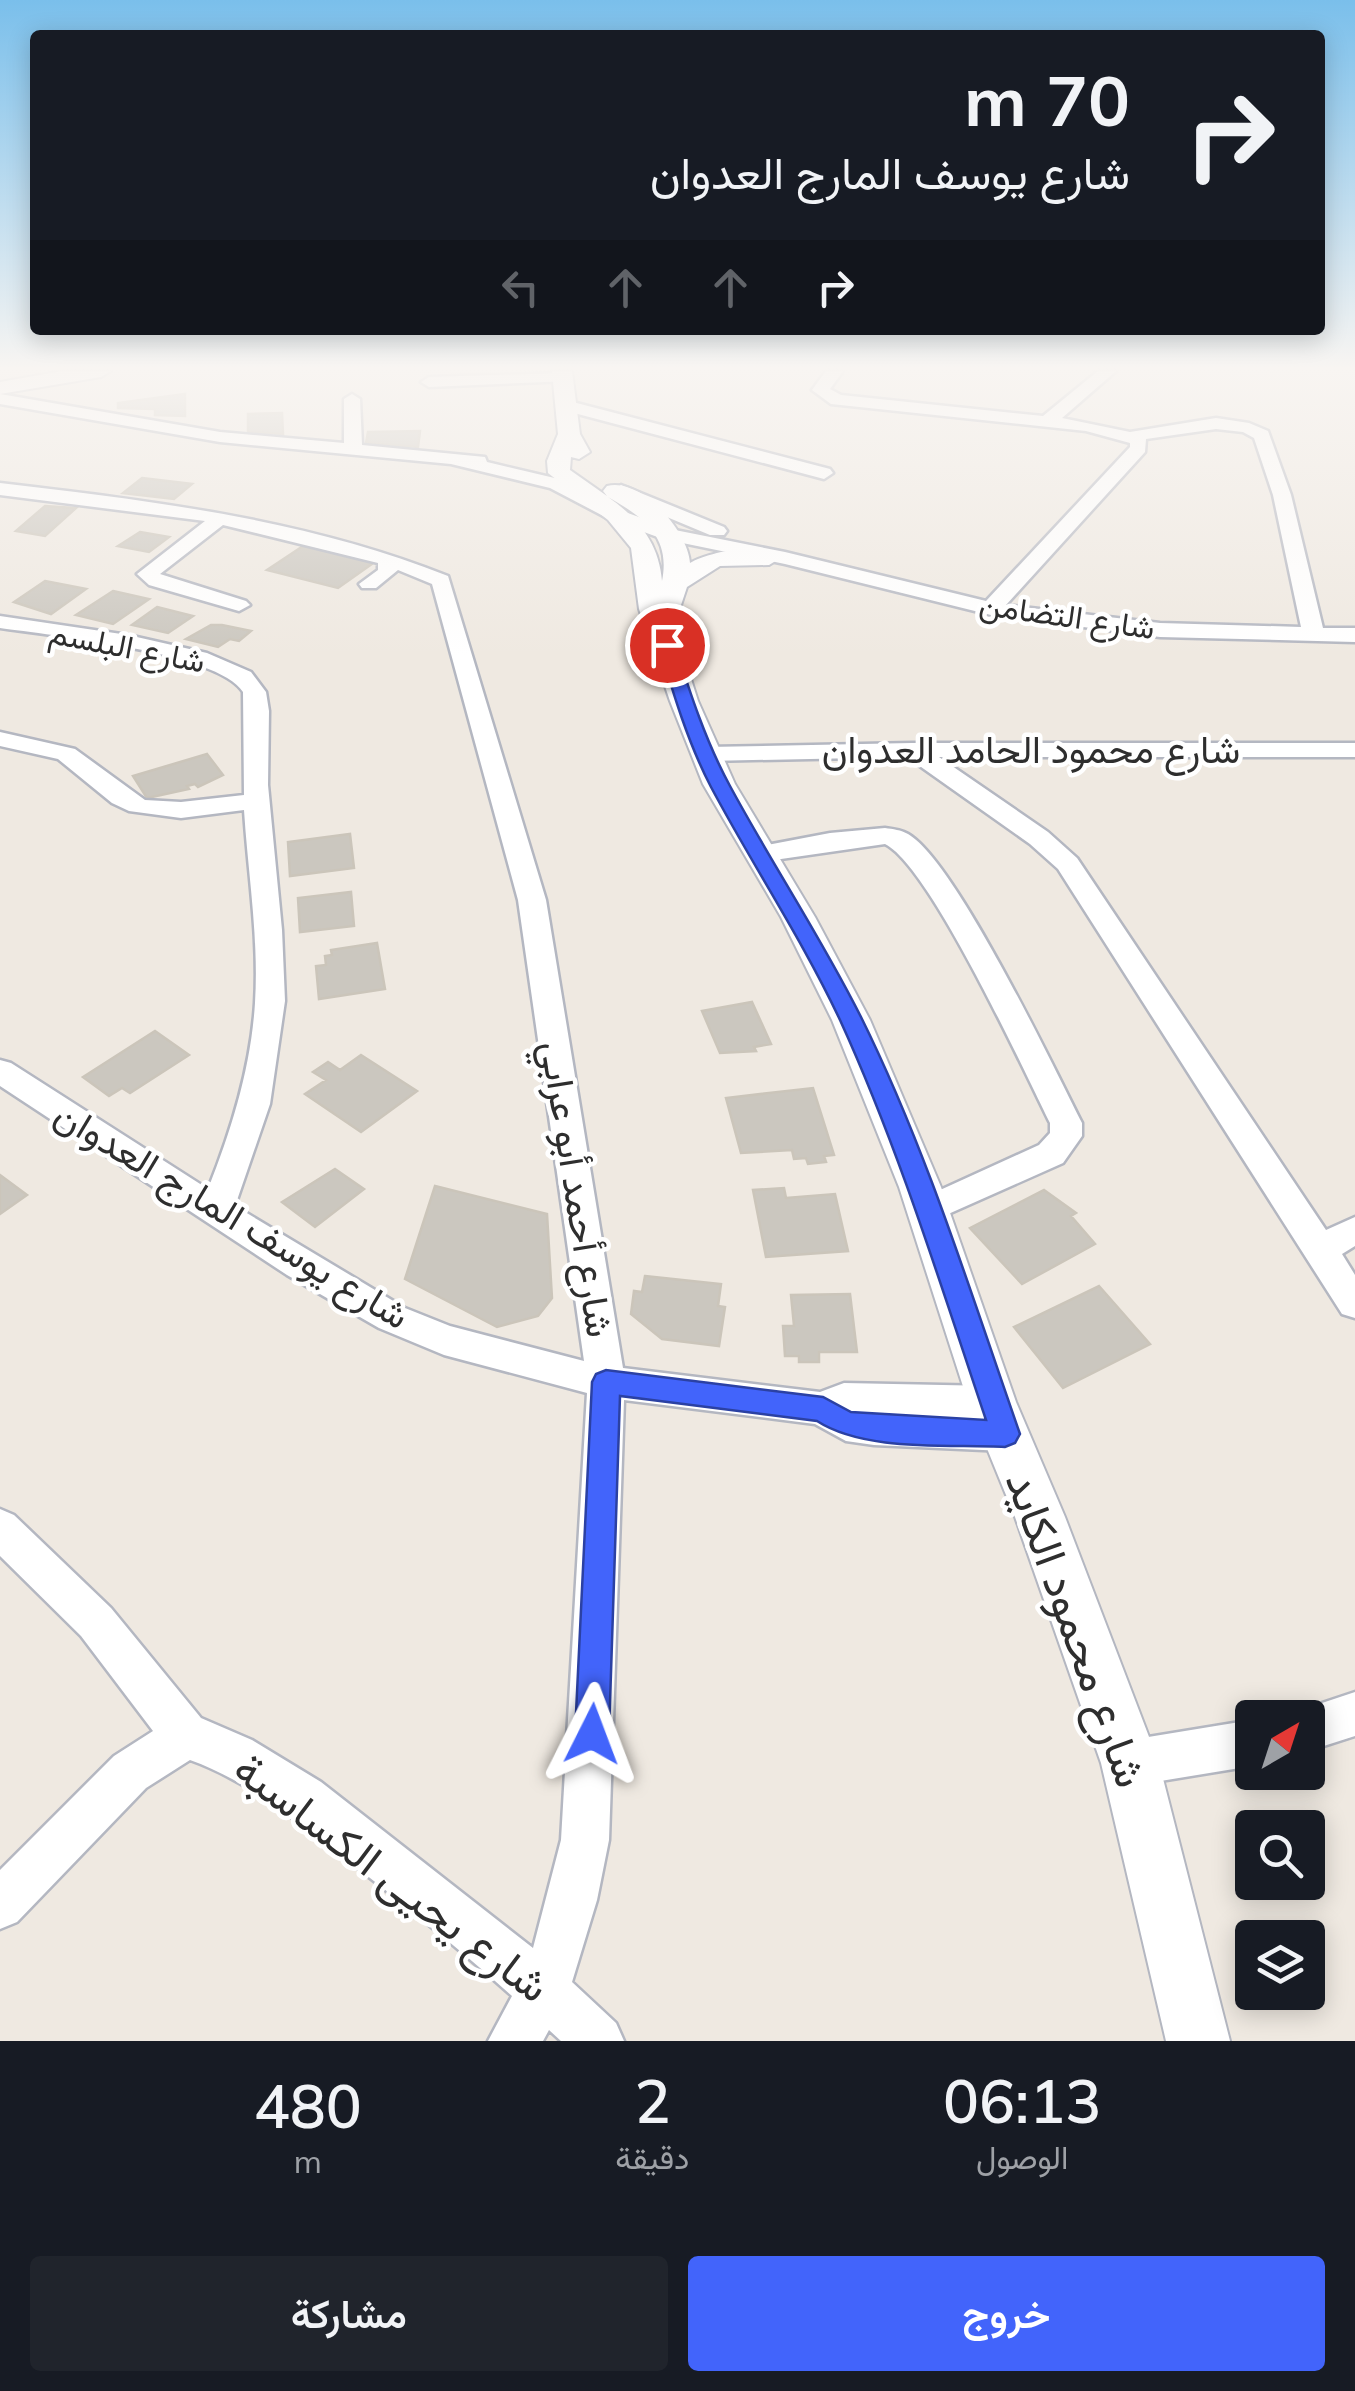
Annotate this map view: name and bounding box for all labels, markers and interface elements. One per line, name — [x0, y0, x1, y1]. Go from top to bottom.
text: 70 m — [964, 56, 1130, 144]
icon: right — [1165, 70, 1295, 200]
text: شارع يوسف المارج العدوان — [650, 144, 1130, 200]
icon: left — [493, 260, 548, 315]
icon: ahead — [598, 260, 653, 315]
icon: ahead — [703, 260, 758, 315]
icon: right — [808, 260, 863, 315]
street label: شارع التضامن — [976, 583, 1157, 650]
pin — [625, 603, 710, 688]
street label: شارع البلسم — [45, 611, 209, 684]
icon: arrive — [640, 618, 695, 673]
street label: شارع محمود الحامد العدوان — [822, 725, 1240, 776]
street label: شارع أحمد أبو عرابي — [523, 1037, 625, 1342]
street label: شارع يوسف المارج العدوان — [45, 1089, 419, 1342]
street label: شارع محمود الكايد — [991, 1463, 1161, 1796]
position arrow — [540, 1682, 644, 1786]
north arrow — [1235, 1700, 1325, 1790]
map controls — [1235, 1700, 1325, 2010]
street label: شارع يحيى الكساسبة — [221, 1739, 562, 2016]
button: search — [1235, 1810, 1325, 1900]
button: layers — [1235, 1920, 1325, 2010]
text: 2 — [634, 2063, 670, 2138]
text: 06:13 — [943, 2063, 1101, 2138]
text: 480 — [254, 2068, 362, 2143]
text: دقيقة — [615, 2137, 689, 2177]
text: الوصول — [976, 2137, 1068, 2177]
text: m — [294, 2141, 322, 2181]
button: مشاركة — [30, 2256, 668, 2371]
button: خروج — [688, 2256, 1325, 2371]

